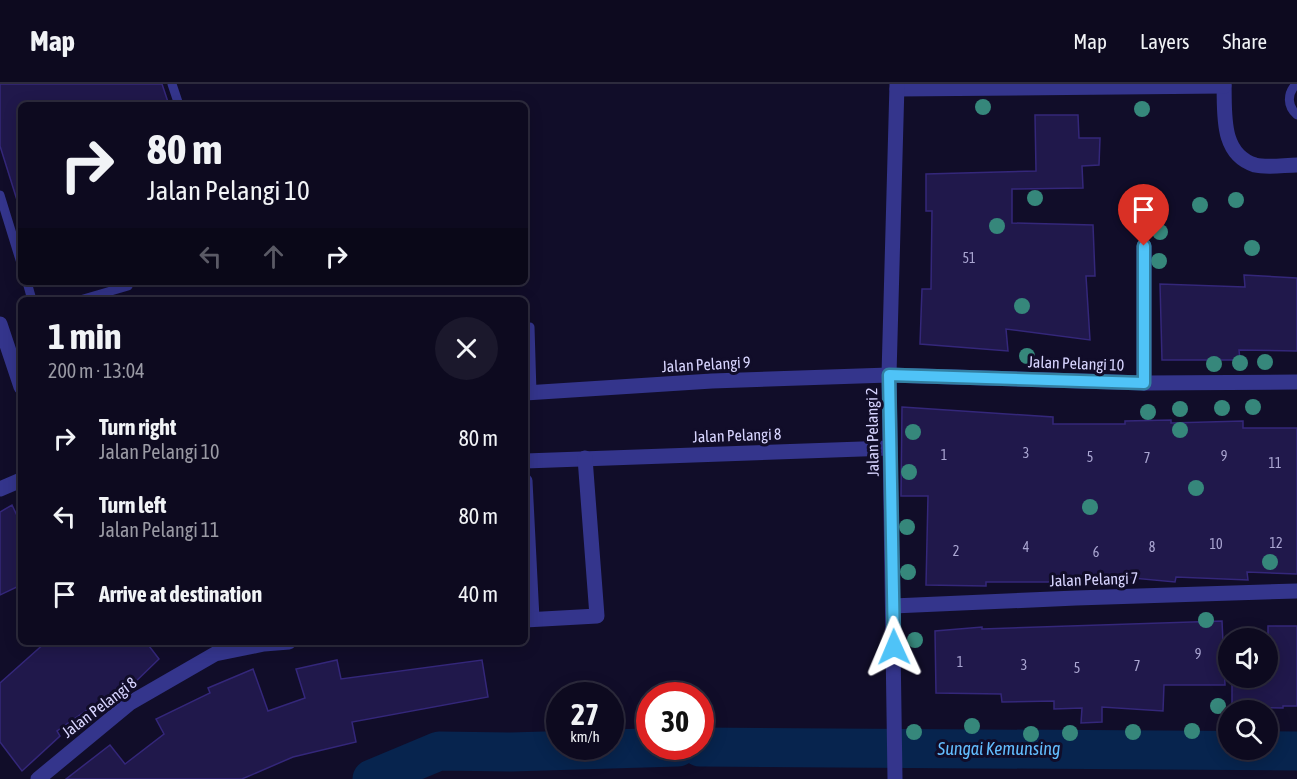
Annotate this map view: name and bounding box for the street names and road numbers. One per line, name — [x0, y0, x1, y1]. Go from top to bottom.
street label: Jalan Pelangi 10 — [1027, 352, 1124, 375]
street label: Jalan Pelangi 9 — [661, 353, 751, 376]
street label: Jalan Pelangi 2 — [862, 387, 883, 477]
street label: Jalan Pelangi 8 — [692, 424, 782, 447]
street label: Jalan Pelangi 7 — [1049, 568, 1139, 591]
street label: Jalan Pelangi 8 — [58, 673, 141, 742]

